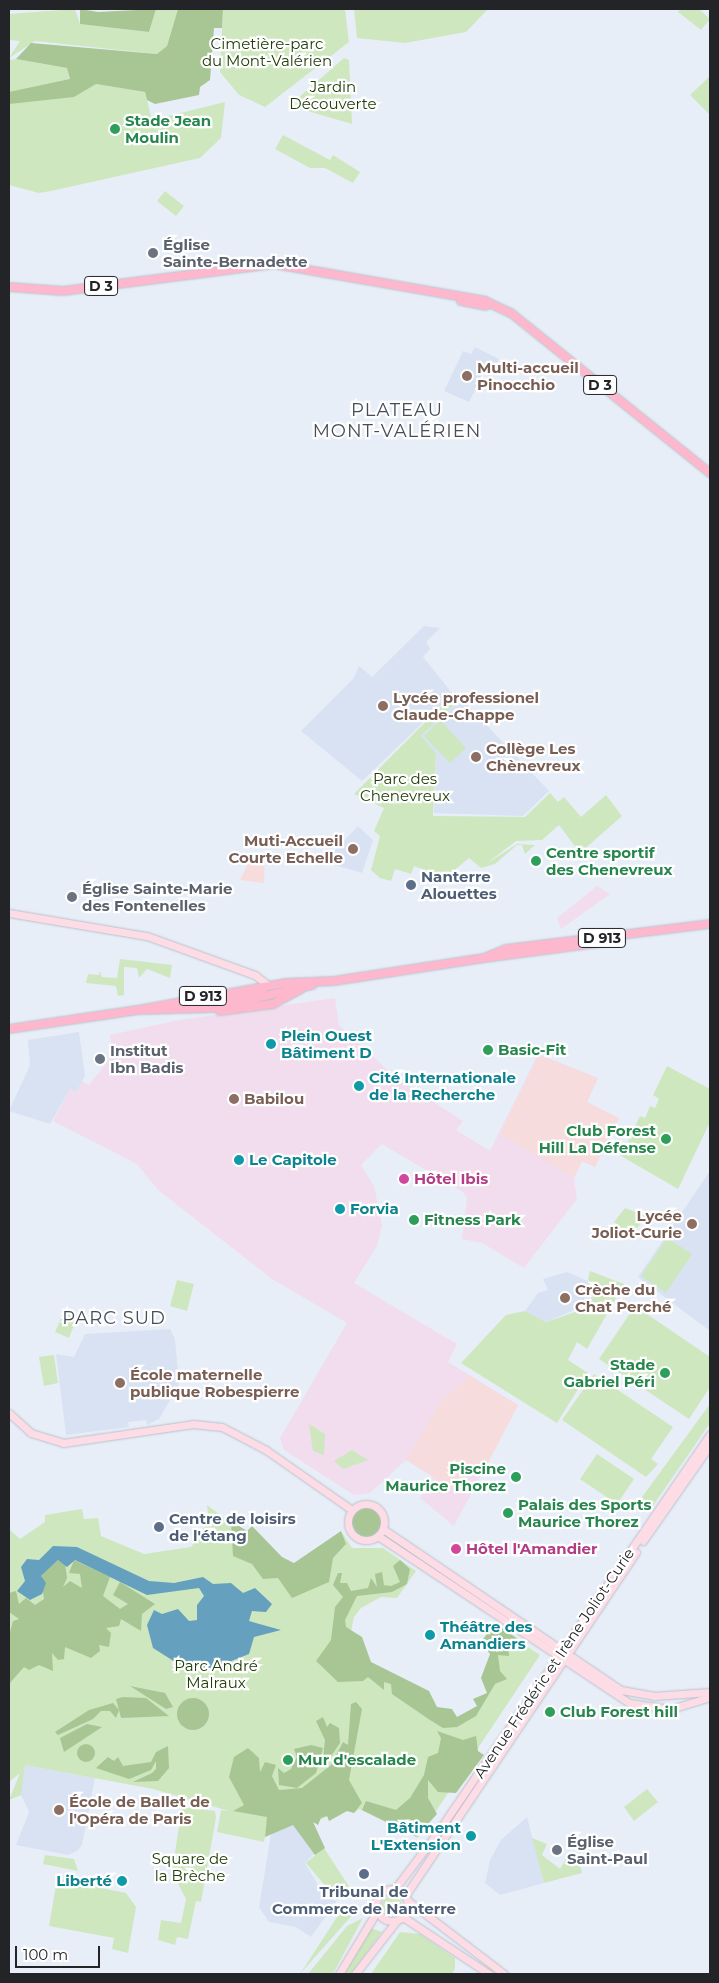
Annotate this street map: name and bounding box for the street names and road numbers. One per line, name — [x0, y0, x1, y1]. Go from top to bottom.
road number: D 3 — [84, 274, 118, 298]
road number: D 3 — [582, 374, 618, 396]
road number: D 913 — [577, 926, 627, 950]
road number: D 913 — [178, 984, 228, 1008]
street label: Avenue Frédéric et Irène Joliot-Curie — [470, 1545, 638, 1781]

